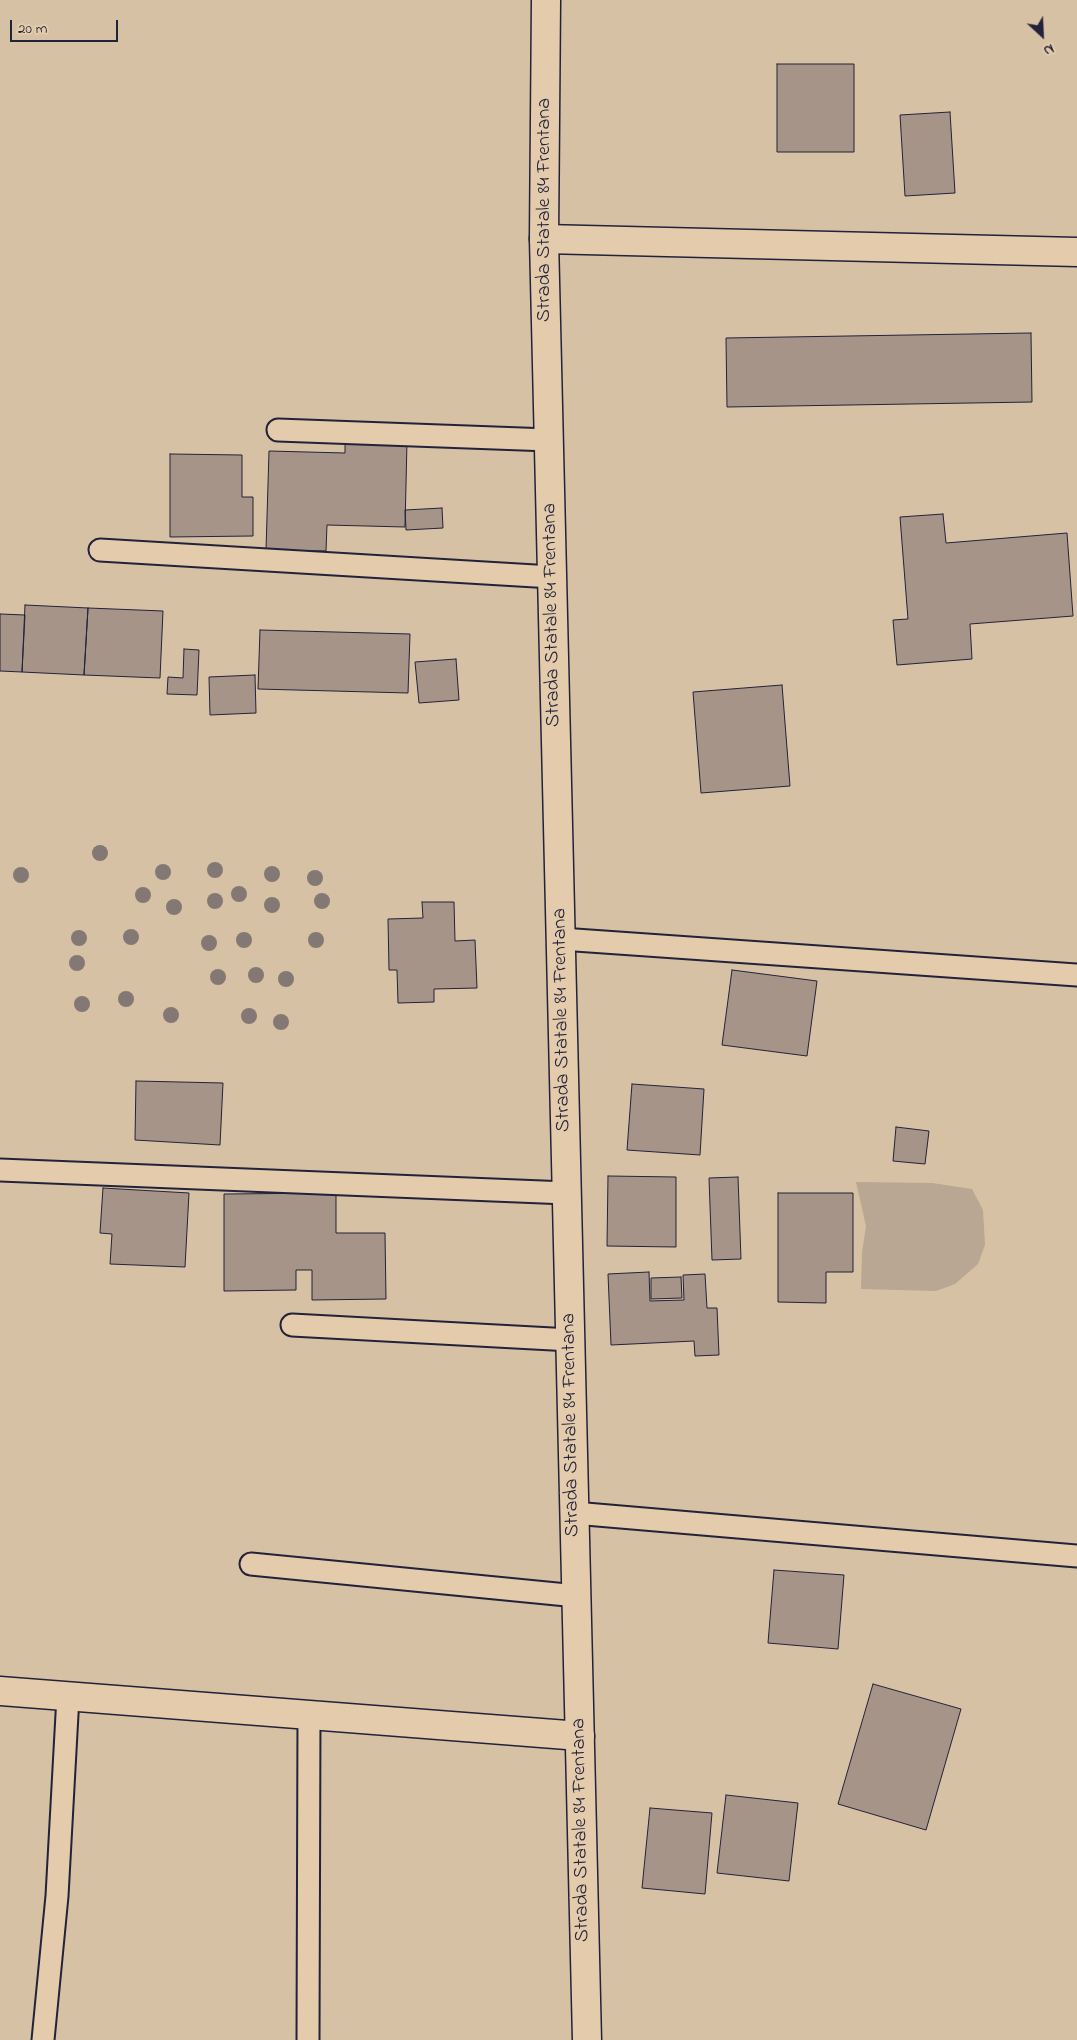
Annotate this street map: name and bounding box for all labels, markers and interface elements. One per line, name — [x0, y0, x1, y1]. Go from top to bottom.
scale bar — [12, 10, 120, 42]
north arrow — [1017, 10, 1067, 60]
text: 20 m — [18, 18, 47, 40]
text: N — [1040, 38, 1057, 61]
street label: Strada Statale 84 Frentana — [534, 98, 558, 322]
street label: Strada Statale 84 Frentana — [539, 503, 567, 727]
street label: Strada Statale 84 Frentana — [549, 908, 577, 1132]
street label: Strada Statale 84 Frentana — [558, 1313, 586, 1537]
street label: Strada Statale 84 Frentana — [568, 1718, 596, 1942]

